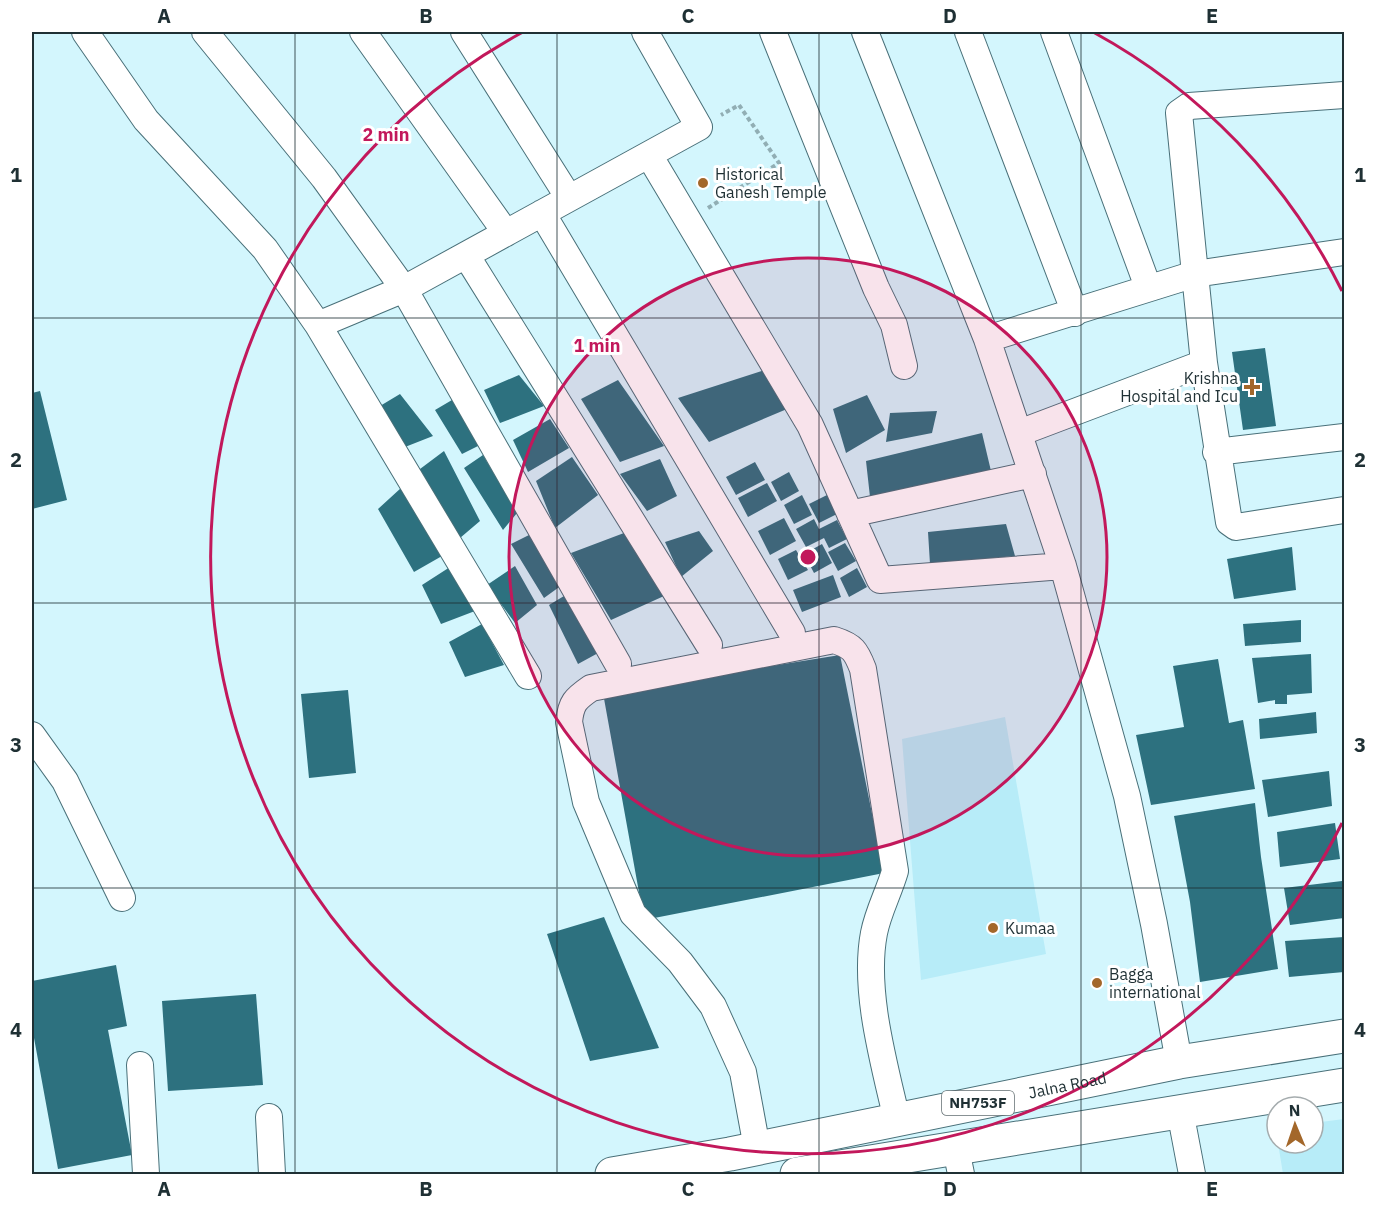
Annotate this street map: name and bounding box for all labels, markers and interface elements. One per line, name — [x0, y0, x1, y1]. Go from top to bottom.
text: A — [157, 2, 171, 29]
text: B — [419, 2, 433, 29]
text: C — [681, 2, 695, 29]
text: D — [943, 2, 957, 29]
text: E — [1206, 2, 1218, 29]
text: 2 min — [362, 123, 410, 146]
text: 1 — [10, 161, 22, 188]
text: 1 — [1354, 161, 1366, 188]
place label: Historical Ganesh Temple — [715, 164, 827, 202]
marker: Historical Ganesh Temple — [696, 176, 710, 190]
text: 1 min — [573, 334, 621, 357]
place label: Krishna Hospital and Icu — [1120, 368, 1238, 406]
marker: Krishna Hospital and Icu — [1243, 378, 1261, 396]
text: 2 — [10, 446, 22, 473]
text: 2 — [1354, 446, 1366, 473]
centre of rings — [798, 547, 818, 567]
text: 3 — [10, 731, 22, 758]
text: 3 — [1354, 731, 1366, 758]
place label: Kumaa — [1005, 918, 1056, 938]
marker: Kumaa — [986, 921, 1000, 935]
place label: Bagga international — [1109, 964, 1201, 1002]
marker: Bagga international — [1090, 976, 1104, 990]
text: 4 — [10, 1016, 22, 1043]
text: 4 — [1354, 1016, 1366, 1043]
street label: Jalna Road — [1026, 1067, 1108, 1103]
road number: NH753F — [942, 1091, 1014, 1115]
north arrow — [1265, 1095, 1325, 1155]
text: N — [1288, 1100, 1301, 1120]
text: A — [157, 1175, 171, 1202]
text: B — [419, 1175, 433, 1202]
text: C — [681, 1175, 695, 1202]
text: D — [943, 1175, 957, 1202]
text: E — [1206, 1175, 1218, 1202]

